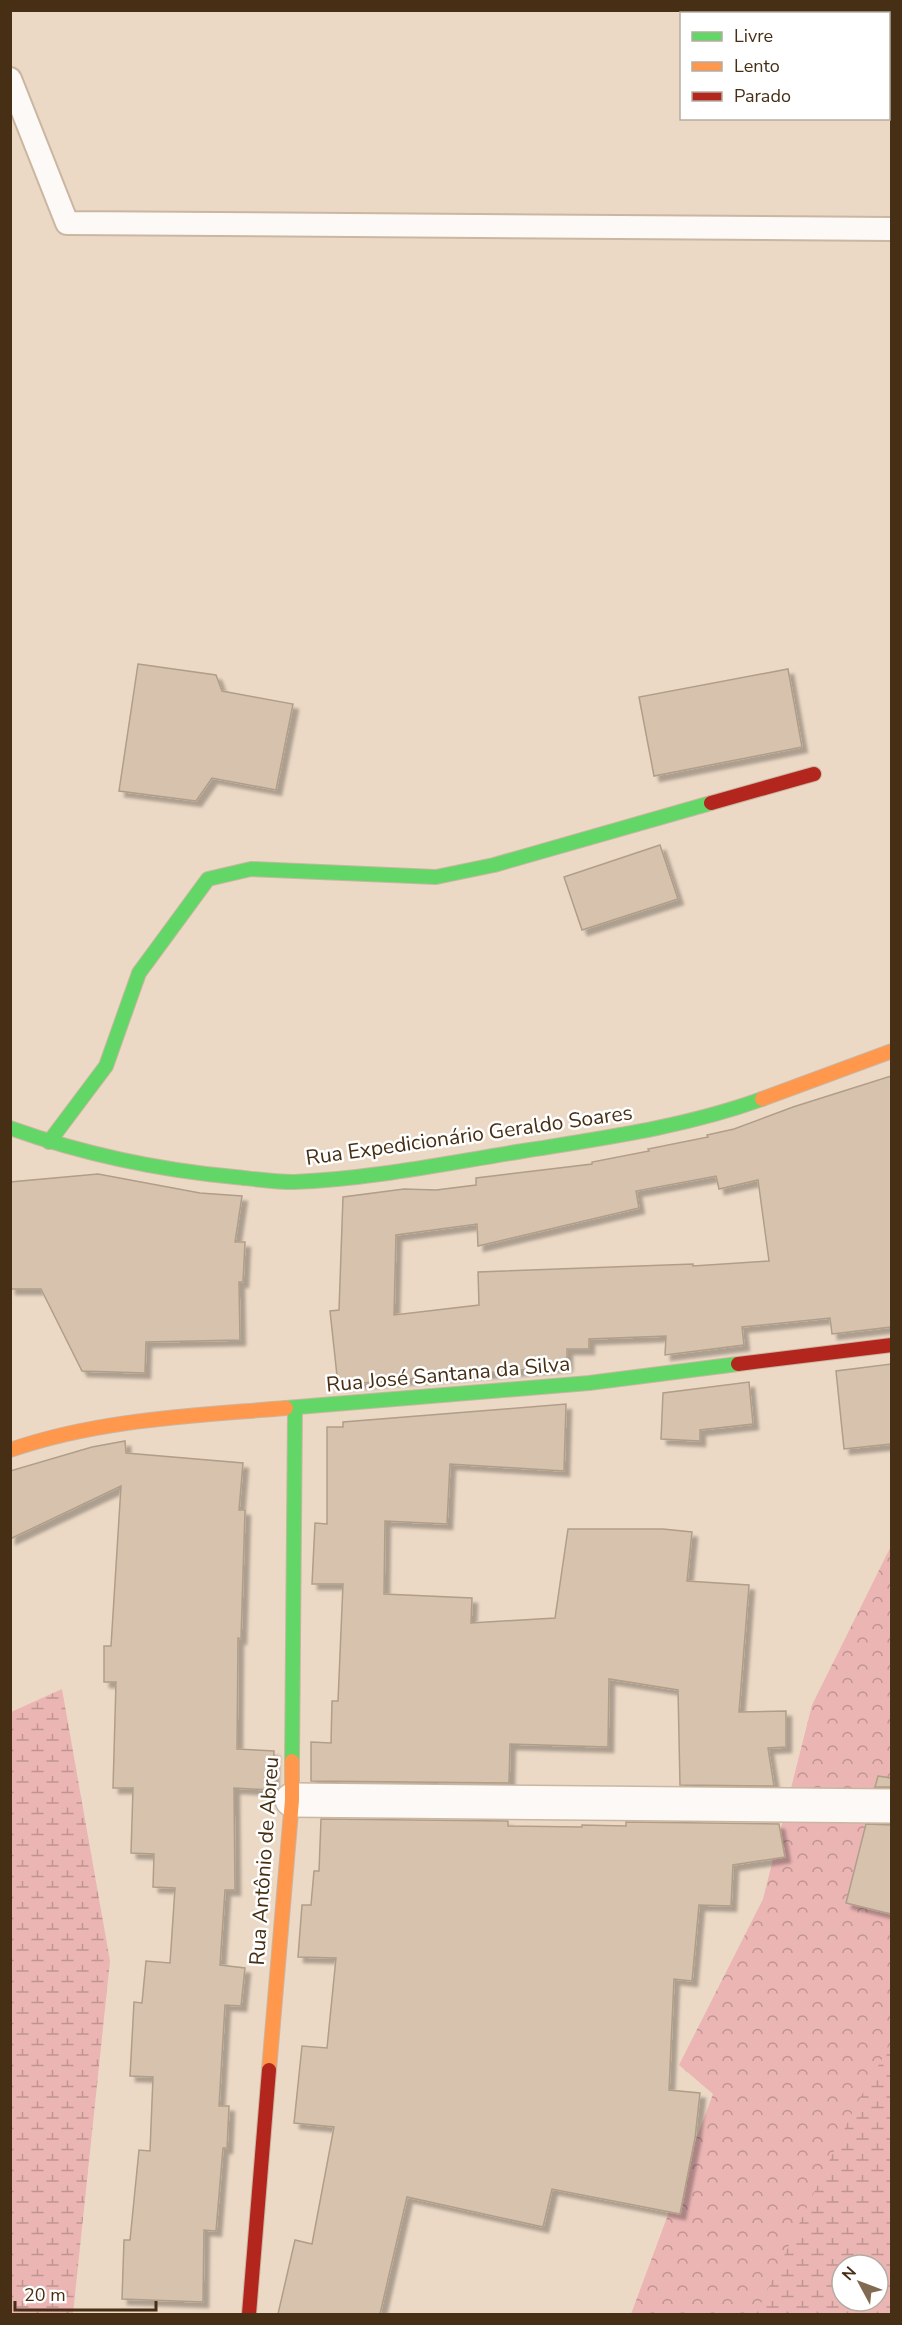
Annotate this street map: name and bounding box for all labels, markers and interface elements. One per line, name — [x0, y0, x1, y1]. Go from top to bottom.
legend — [680, 12, 890, 120]
text: Livre — [734, 24, 773, 48]
text: Lento — [734, 54, 780, 78]
text: Parado — [734, 84, 791, 108]
street label: Rua Expedicionário Geraldo Soares — [304, 1098, 634, 1172]
street label: Rua José Santana da Silva — [325, 1349, 571, 1399]
street label: Rua Antônio de Abreu — [243, 1756, 285, 1966]
north arrow — [830, 2253, 890, 2313]
text: N — [837, 2262, 862, 2286]
scale bar — [15, 2274, 156, 2312]
text: 20 m — [24, 2283, 66, 2307]

